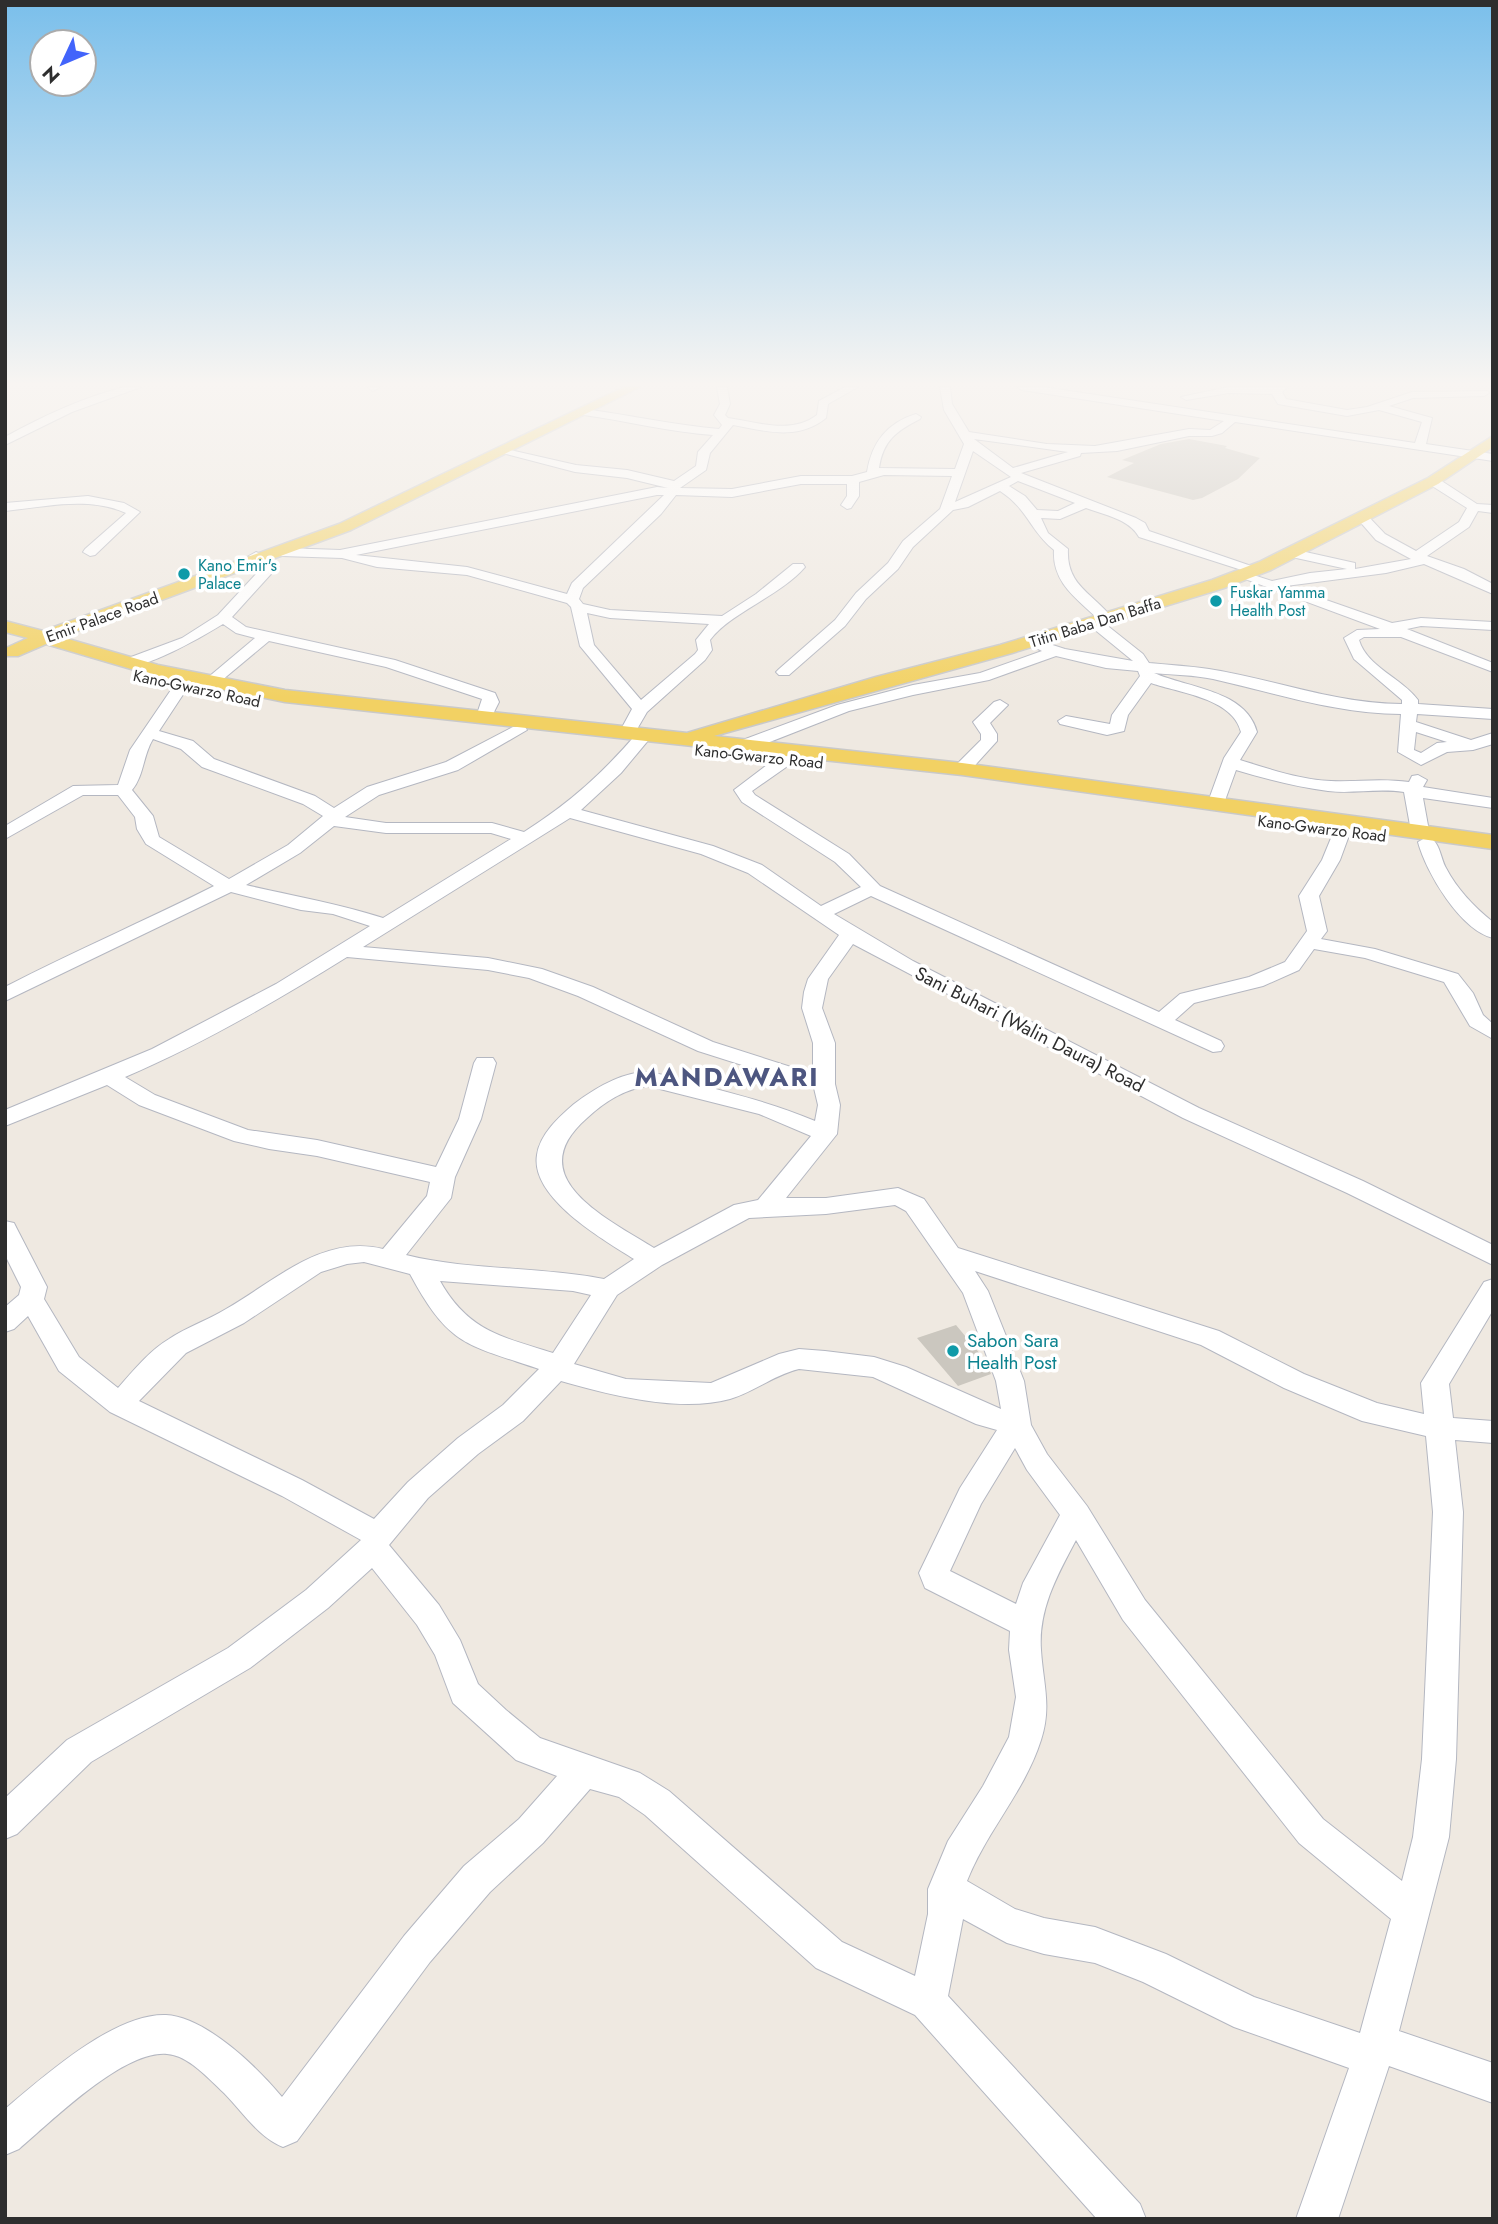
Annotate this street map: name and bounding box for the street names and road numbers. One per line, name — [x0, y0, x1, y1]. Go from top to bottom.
street label: Emir Palace Road — [43, 586, 162, 649]
street label: Titin Baba Dan Baffa — [1027, 592, 1164, 653]
street label: Kano-Gwarzo Road — [131, 664, 263, 713]
street label: Kano-Gwarzo Road — [693, 738, 825, 775]
street label: Kano-Gwarzo Road — [1256, 809, 1388, 848]
street label: Sani Buhari (Walin Daura) Road — [910, 960, 1149, 1099]

